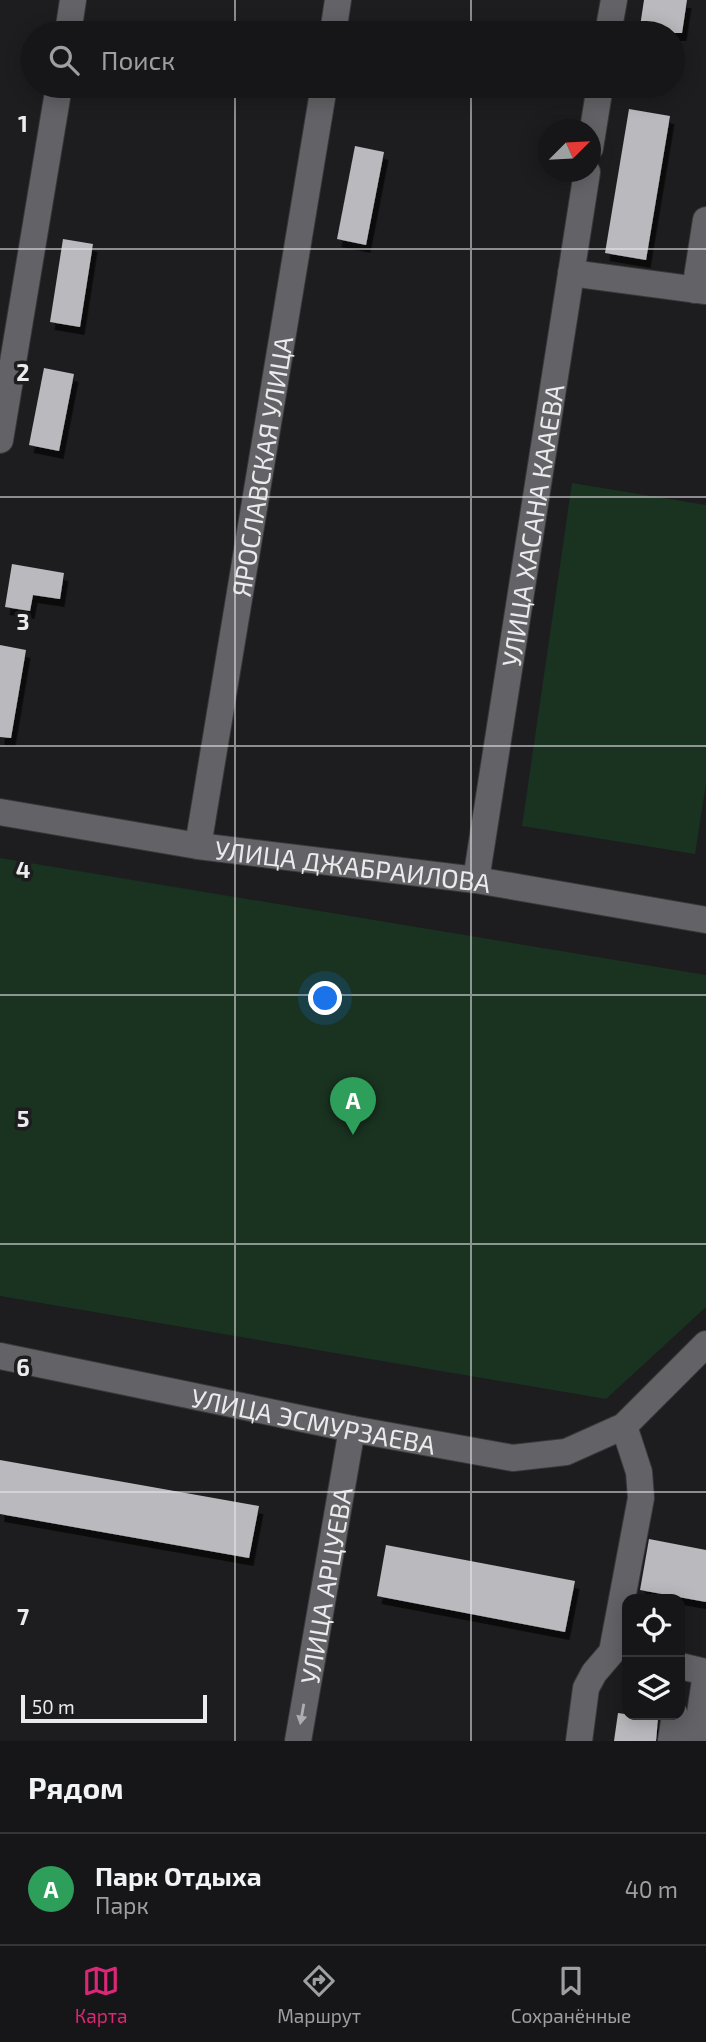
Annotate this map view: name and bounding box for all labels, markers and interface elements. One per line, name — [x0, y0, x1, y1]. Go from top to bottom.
search box — [21, 21, 685, 98]
icon: search — [45, 41, 83, 79]
text: Поиск — [101, 44, 175, 75]
text: 1 — [18, 109, 28, 137]
north arrow — [538, 119, 601, 182]
street label: ЯРОСЛАВСКАЯ УЛИЦА — [224, 334, 298, 599]
text: 2 — [16, 358, 30, 386]
street label: УЛИЦА ХАСАНА КААЕВА — [494, 382, 569, 669]
text: 3 — [16, 607, 30, 635]
street label: УЛИЦА ДЖАБРАИЛОВА — [213, 833, 493, 898]
text: 4 — [16, 855, 30, 883]
your location — [308, 981, 342, 1015]
pin: A — [330, 1077, 376, 1135]
text: 5 — [17, 1104, 29, 1132]
text: 6 — [16, 1353, 30, 1381]
street label: УЛИЦА ЭСМУРЗАЕВА — [189, 1381, 438, 1459]
street label: УЛИЦА АРЦУЕВА — [293, 1484, 357, 1686]
map controls — [622, 1594, 685, 1720]
button: locate — [622, 1594, 685, 1657]
text: 7 — [17, 1602, 29, 1630]
button: layers — [622, 1657, 685, 1720]
scale bar — [21, 1692, 206, 1724]
text: 50 m — [32, 1695, 75, 1718]
one-way arrow — [297, 1703, 308, 1725]
text: Рядом — [28, 1769, 124, 1805]
text: Парк Отдыха — [95, 1860, 262, 1891]
text: A — [43, 1875, 59, 1903]
text: 40 m — [625, 1875, 678, 1903]
text: Парк — [95, 1891, 149, 1919]
tab: Карта — [75, 1962, 128, 2027]
tab: Маршрут — [277, 1962, 361, 2027]
tab: Сохранённые — [511, 1962, 631, 2027]

